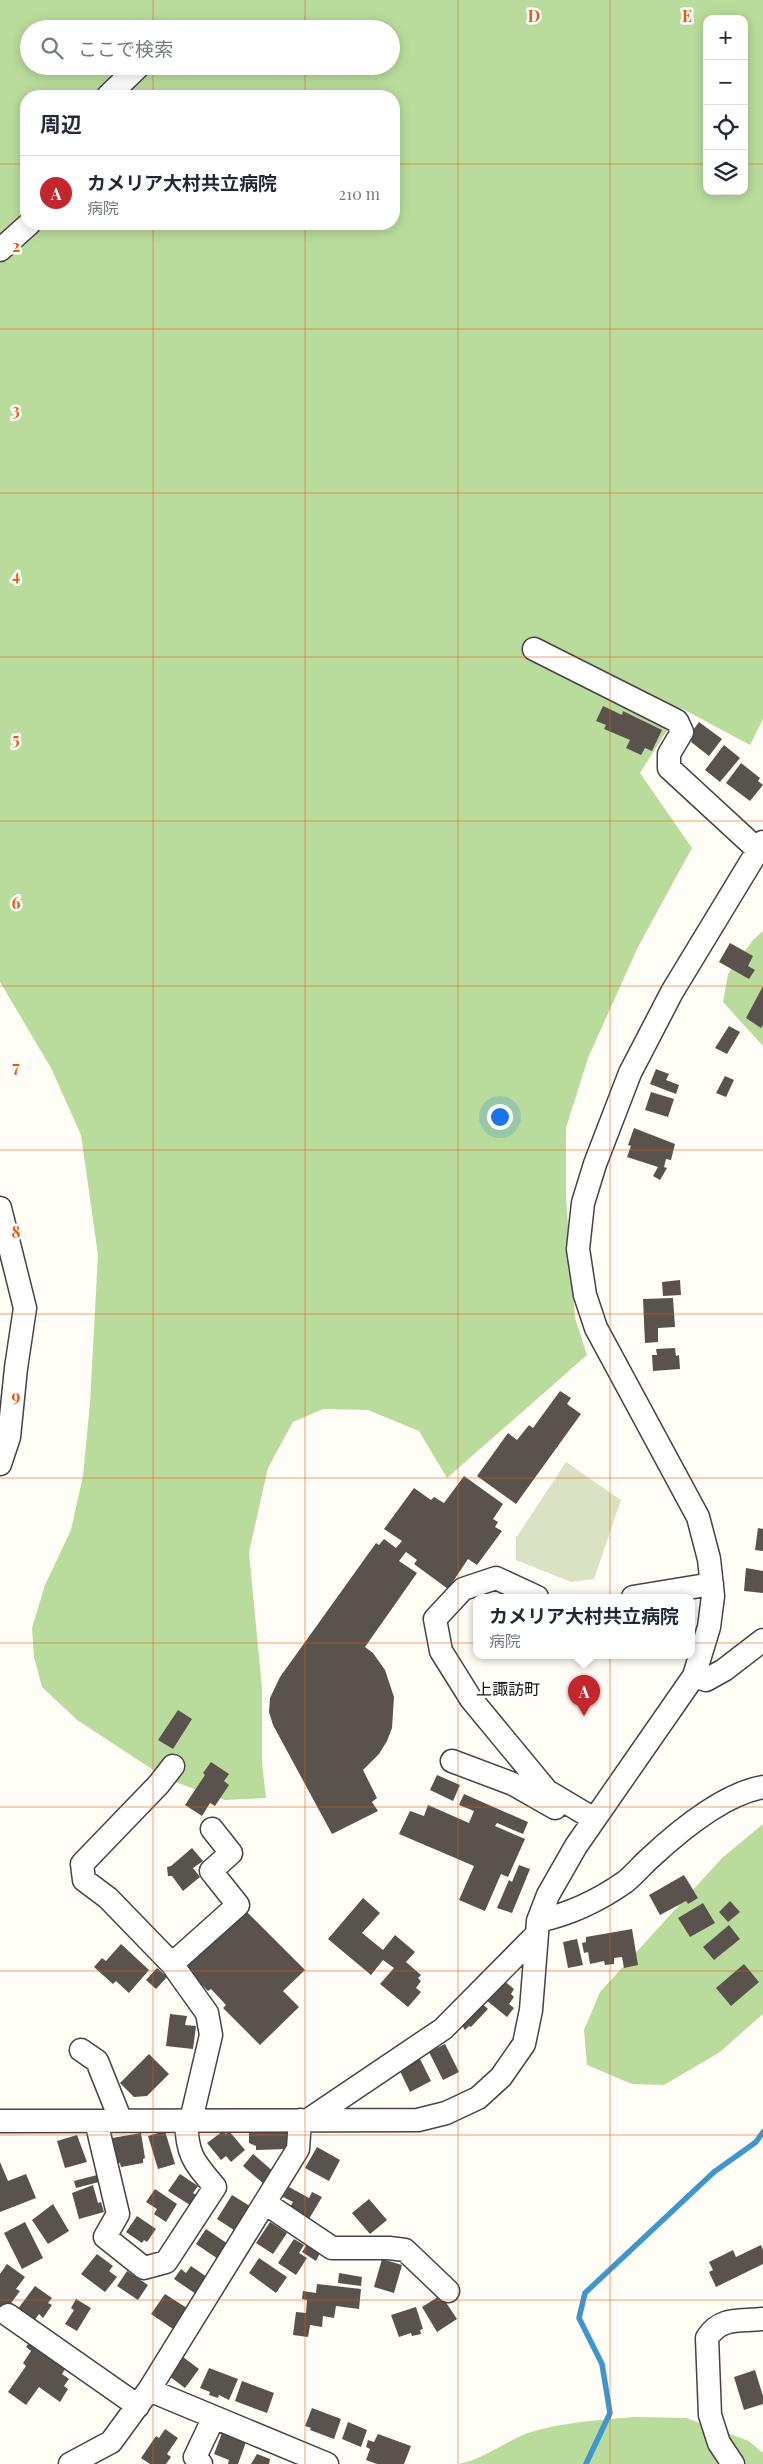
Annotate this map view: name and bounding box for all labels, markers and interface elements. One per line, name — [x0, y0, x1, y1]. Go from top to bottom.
text: D — [528, 5, 540, 26]
text: E — [682, 5, 692, 26]
map controls — [703, 15, 748, 195]
button: + — [703, 15, 748, 60]
search box — [20, 20, 400, 75]
icon: search — [38, 34, 66, 62]
text: ここで検索 — [78, 35, 173, 61]
button: − — [703, 60, 748, 105]
button: locate — [703, 105, 748, 150]
text: 周辺 — [40, 109, 82, 137]
button: layers — [703, 150, 748, 195]
text: カメリア大村共立病院 — [87, 169, 277, 195]
text: A — [51, 183, 61, 204]
text: 210 m — [339, 183, 380, 204]
text: 病院 — [87, 197, 119, 218]
text: 2 — [12, 235, 20, 256]
text: 3 — [12, 399, 20, 420]
text: 4 — [12, 564, 20, 585]
text: 5 — [12, 728, 20, 749]
text: 6 — [12, 892, 21, 913]
text: 7 — [12, 1056, 20, 1077]
your location — [487, 1104, 513, 1130]
text: 8 — [12, 1221, 21, 1242]
text: 9 — [12, 1385, 21, 1406]
popup — [473, 1594, 695, 1659]
text: カメリア大村共立病院 — [489, 1602, 679, 1628]
text: 病院 — [489, 1630, 521, 1651]
pin: A — [568, 1675, 600, 1716]
district label: 上諏訪町 — [476, 1678, 540, 1699]

